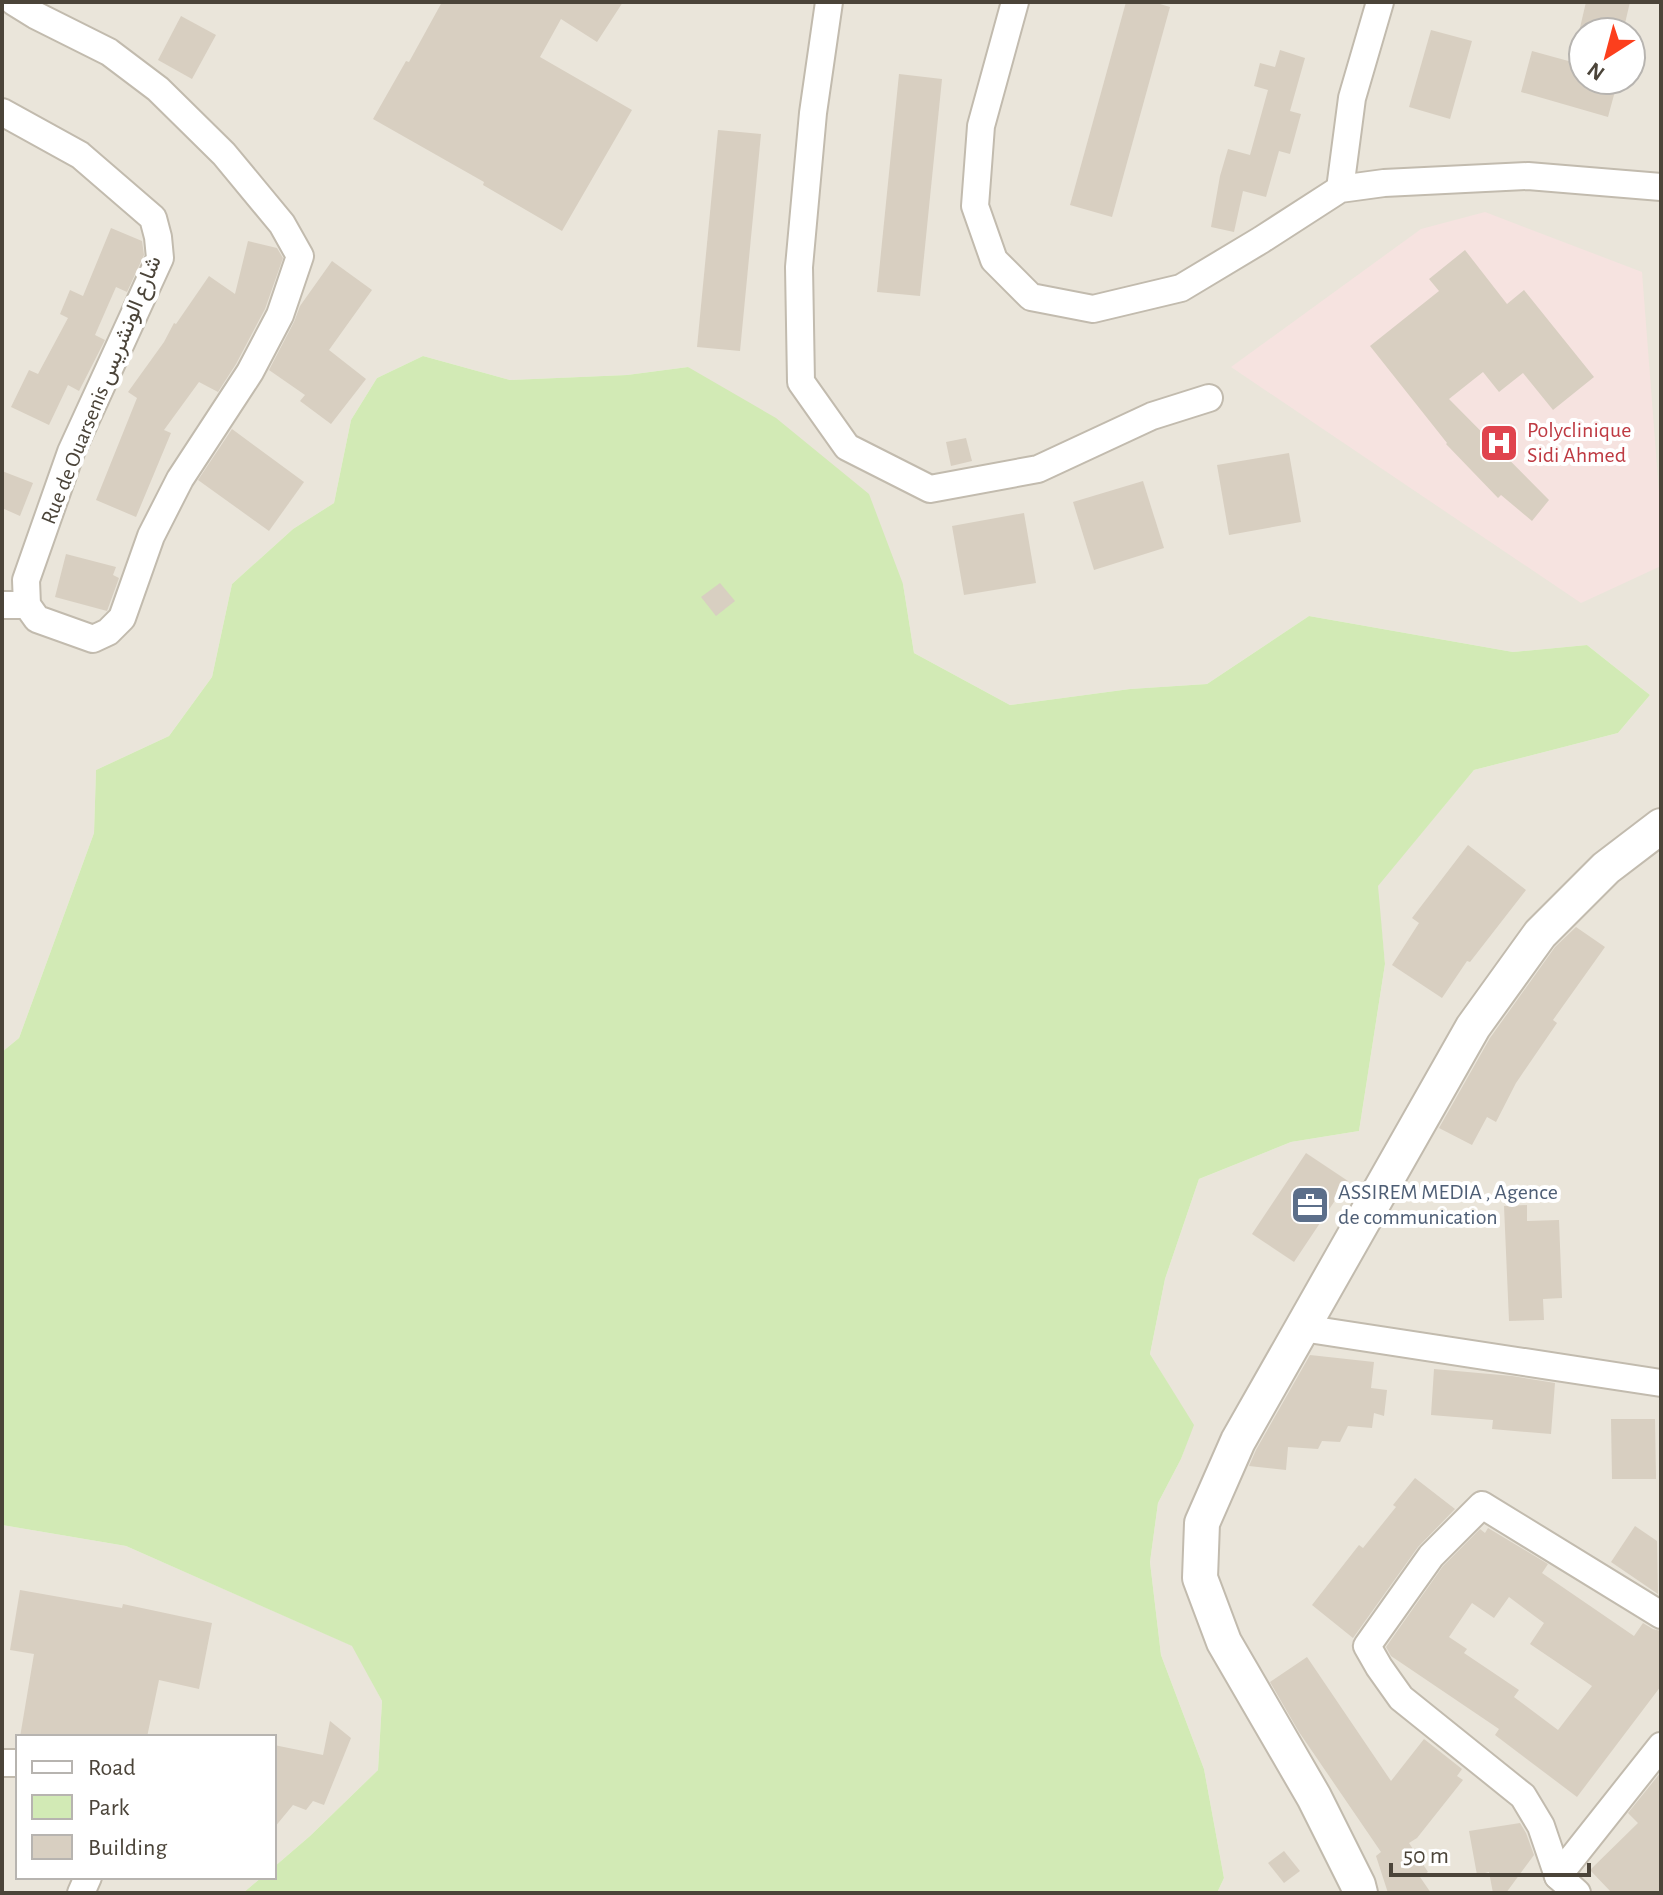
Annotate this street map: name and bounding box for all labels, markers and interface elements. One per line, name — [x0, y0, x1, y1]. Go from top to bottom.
north arrow — [1567, 16, 1647, 96]
text: N — [1583, 58, 1608, 85]
street label: Rue de Ouarsenis شارع الونشريس — [37, 253, 168, 528]
place label: Polyclinique Sidi Ahmed — [1527, 419, 1631, 466]
hospital icon: Polyclinique Sidi Ahmed — [1478, 422, 1520, 464]
place label: ASSIREM MEDIA , Agence de communication — [1338, 1181, 1558, 1228]
office icon: ASSIREM MEDIA , Agence de communication — [1289, 1184, 1331, 1226]
legend — [16, 1735, 276, 1879]
text: Road — [88, 1756, 136, 1780]
text: Park — [88, 1796, 129, 1820]
scale bar — [1391, 1827, 1589, 1877]
text: Building — [88, 1836, 167, 1860]
text: 50 m — [1403, 1844, 1449, 1868]

